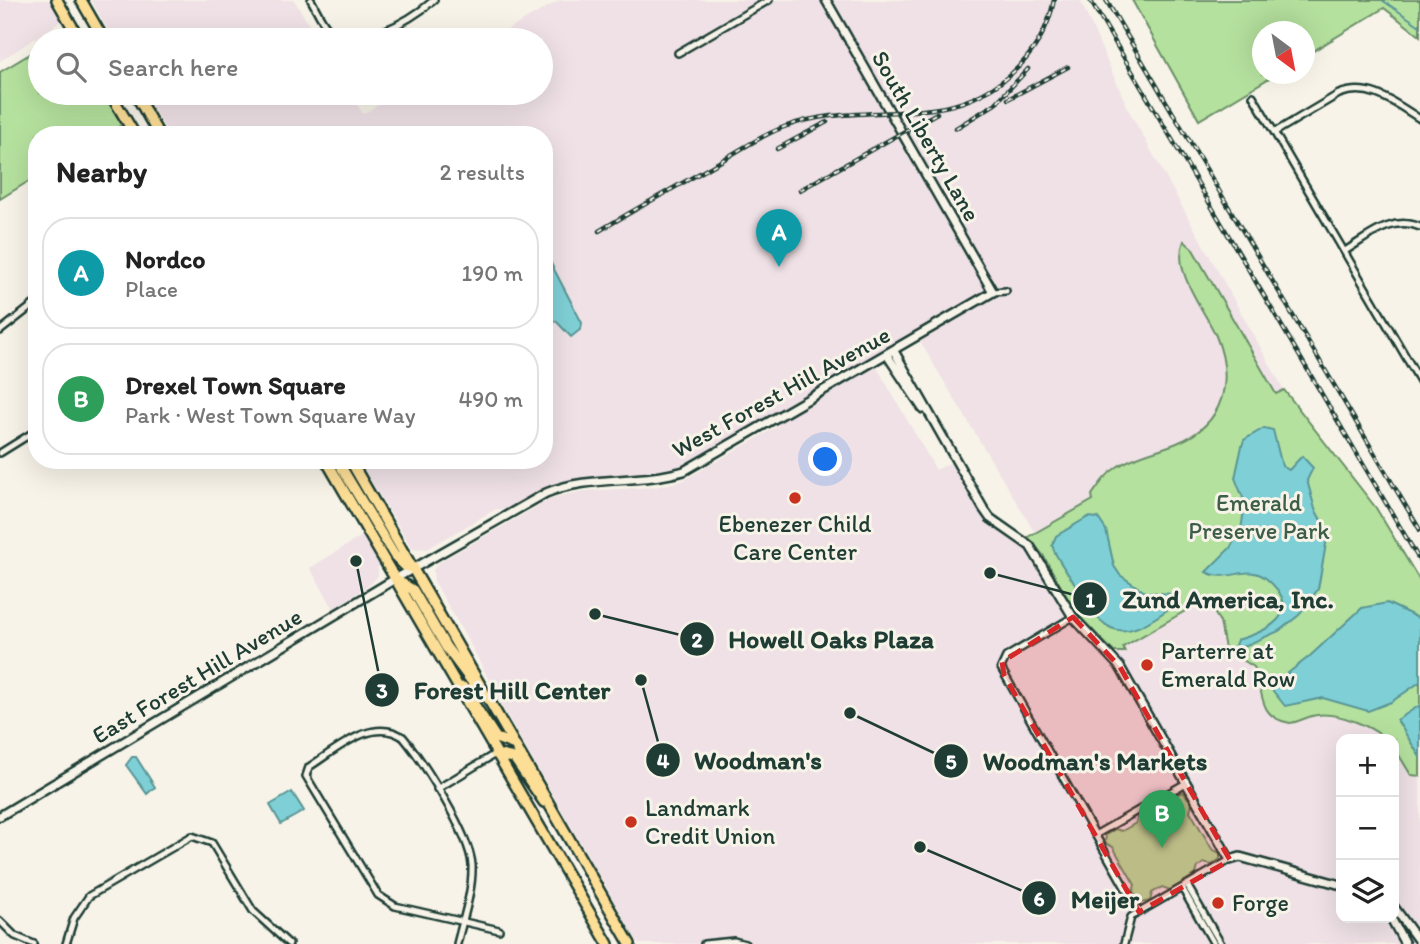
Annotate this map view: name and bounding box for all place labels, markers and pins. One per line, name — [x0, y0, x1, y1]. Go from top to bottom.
pin: A — [756, 209, 802, 267]
marker: Ebenezer Child Care Center — [787, 490, 803, 506]
place label: Ebenezer Child Care Center — [719, 509, 871, 566]
callout: Zund America, Inc. — [1073, 576, 1347, 623]
callout: Howell Oaks Plaza — [679, 616, 947, 663]
place label: Parterre at Emerald Row — [1161, 636, 1295, 693]
marker: Parterre at Emerald Row — [1139, 657, 1155, 673]
callout: Forest Hill Center — [364, 667, 624, 714]
callout: Woodman's — [645, 737, 836, 784]
callout: Woodman's Markets — [934, 738, 1222, 785]
pin: B — [1139, 790, 1185, 848]
place label: Landmark Credit Union — [645, 793, 775, 850]
marker: Landmark Credit Union — [623, 814, 639, 830]
callout: Meijer — [1022, 875, 1153, 922]
place label: Forge — [1232, 888, 1289, 917]
marker: Forge — [1210, 895, 1226, 911]

